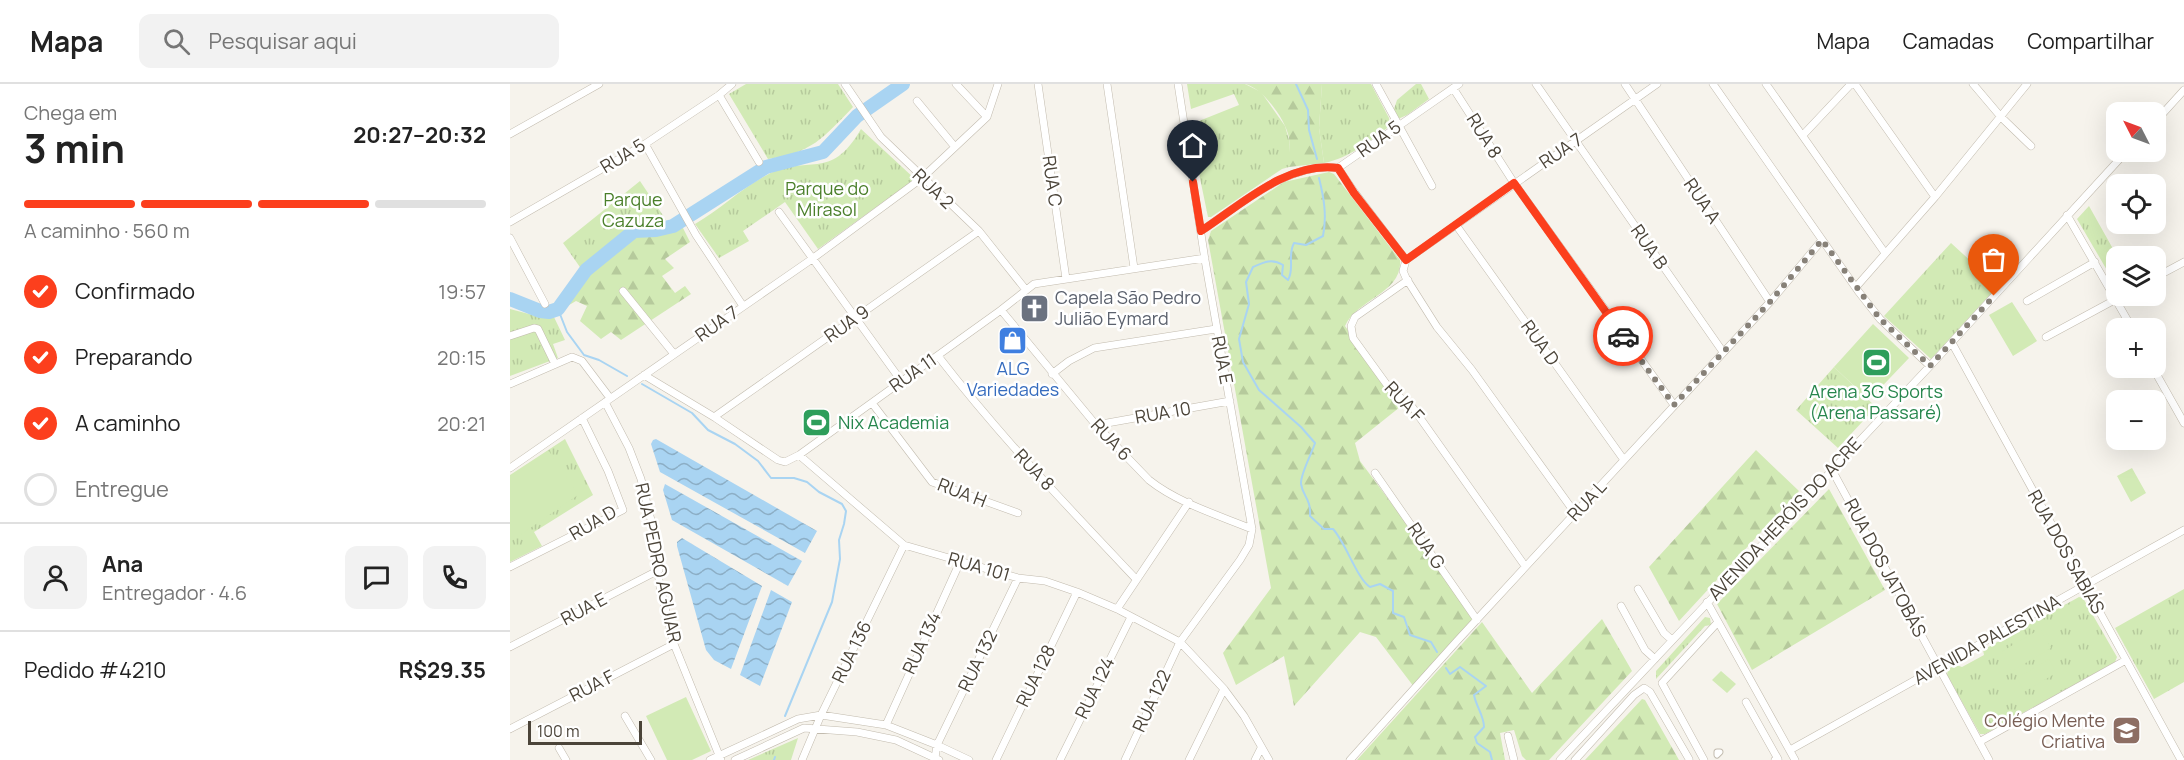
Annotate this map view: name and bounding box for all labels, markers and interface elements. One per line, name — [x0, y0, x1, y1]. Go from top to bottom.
search box — [139, 14, 559, 68]
text: Mapa — [30, 22, 103, 60]
icon: search — [160, 25, 193, 58]
text: Pesquisar aqui — [208, 26, 357, 56]
text: Mapa — [1816, 27, 1870, 55]
text: Camadas — [1903, 27, 1994, 55]
text: Compartilhar — [2027, 27, 2154, 55]
text: Chega em — [24, 99, 117, 126]
north arrow — [2106, 102, 2166, 162]
map controls — [2106, 102, 2166, 450]
street label: RUA 8 — [1462, 108, 1508, 163]
street label: RUA 5 — [1352, 114, 1405, 162]
text: 20:27–20:32 — [353, 120, 486, 150]
pin — [1167, 120, 1218, 182]
text: 3 min — [24, 121, 125, 175]
street label: RUA 7 — [1534, 127, 1587, 173]
icon: home — [1176, 129, 1209, 162]
street label: RUA 5 — [595, 132, 650, 178]
street label: RUA C — [1038, 154, 1068, 208]
street label: RUA 2 — [908, 163, 960, 214]
street label: RUA A — [1679, 173, 1727, 228]
button: locate — [2106, 174, 2166, 234]
park label: Parque do Mirasol — [785, 176, 869, 221]
park label: Parque Cazuza — [602, 187, 664, 232]
text: A caminho · 560 m — [24, 217, 190, 244]
street label: RUA B — [1626, 219, 1674, 274]
pin — [1968, 234, 2019, 296]
icon: bag — [1977, 243, 2010, 276]
button: layers — [2106, 246, 2166, 306]
icon: check — [24, 275, 57, 308]
text: Confirmado — [75, 276, 195, 306]
text: 19:57 — [438, 278, 486, 305]
place label: Capela São Pedro Julião Eymard — [1055, 285, 1201, 330]
church icon: Capela São Pedro Julião Eymard — [1018, 292, 1050, 324]
street label: RUA 9 — [819, 299, 874, 347]
street label: RUA 7 — [690, 300, 743, 347]
courier — [1593, 306, 1653, 366]
street label: RUA D — [1516, 315, 1565, 370]
button: + — [2106, 318, 2166, 378]
icon: car — [1607, 320, 1640, 353]
shop icon: ALG Variedades — [997, 324, 1029, 356]
street label: RUA E — [1207, 334, 1239, 386]
icon: check — [24, 341, 57, 374]
text: Preparando — [75, 342, 193, 372]
text: 20:15 — [437, 344, 486, 371]
street label: RUA 11 — [884, 347, 941, 397]
sports icon: Arena 3G Sports (Arena Passaré) — [1860, 347, 1892, 379]
place label: ALG Variedades — [967, 356, 1059, 401]
street label: RUA F — [1380, 376, 1430, 427]
place label: Arena 3G Sports (Arena Passaré) — [1809, 379, 1943, 424]
button: − — [2106, 390, 2166, 450]
street label: RUA 10 — [1133, 395, 1193, 429]
icon: check — [24, 407, 57, 440]
sports icon: Nix Academia — [801, 407, 833, 439]
text: A caminho — [75, 408, 181, 438]
text: 20:21 — [437, 410, 486, 437]
place label: Nix Academia — [838, 410, 949, 434]
street label: RUA 6 — [1086, 413, 1137, 466]
street label: AVENIDA HERÓIS DO ACRE — [1702, 432, 1866, 605]
street label: RUA 8 — [1009, 443, 1060, 495]
street label: RUA H — [934, 472, 990, 512]
text: Entregue — [75, 474, 169, 504]
street label: RUA L — [1561, 475, 1611, 526]
street label: RUA PEDRO AGUIAR — [630, 481, 688, 645]
street label: RUA DOS SABIÁS — [2023, 485, 2111, 618]
street label: RUA DOS JATOBÁS — [1839, 494, 1933, 641]
street label: RUA D — [565, 499, 620, 545]
street label: RUA G — [1403, 518, 1451, 574]
button: person — [24, 546, 87, 609]
button: chat — [345, 546, 408, 609]
button: phone — [423, 546, 486, 609]
street label: RUA 101 — [945, 546, 1013, 586]
text: Ana — [102, 549, 143, 579]
text: Entregador · 4.6 — [102, 579, 247, 606]
street label: RUA E — [556, 586, 611, 630]
street label: AVENIDA PALESTINA — [1909, 588, 2065, 690]
street label: RUA 134 — [896, 608, 946, 678]
street label: RUA 136 — [826, 616, 876, 687]
street label: RUA 132 — [952, 626, 1002, 695]
street label: RUA 128 — [1010, 641, 1060, 711]
street label: RUA 124 — [1069, 653, 1119, 722]
text: Pedido #4210 — [24, 655, 166, 685]
text: R$29.35 — [399, 655, 486, 685]
street label: RUA F — [565, 664, 618, 707]
street label: RUA 122 — [1126, 666, 1176, 736]
place label: Colégio Mente Criativa — [1984, 708, 2105, 753]
school or university icon: Colégio Mente Criativa — [2110, 715, 2142, 747]
scale bar — [528, 718, 642, 746]
text: 100 m — [537, 720, 580, 742]

